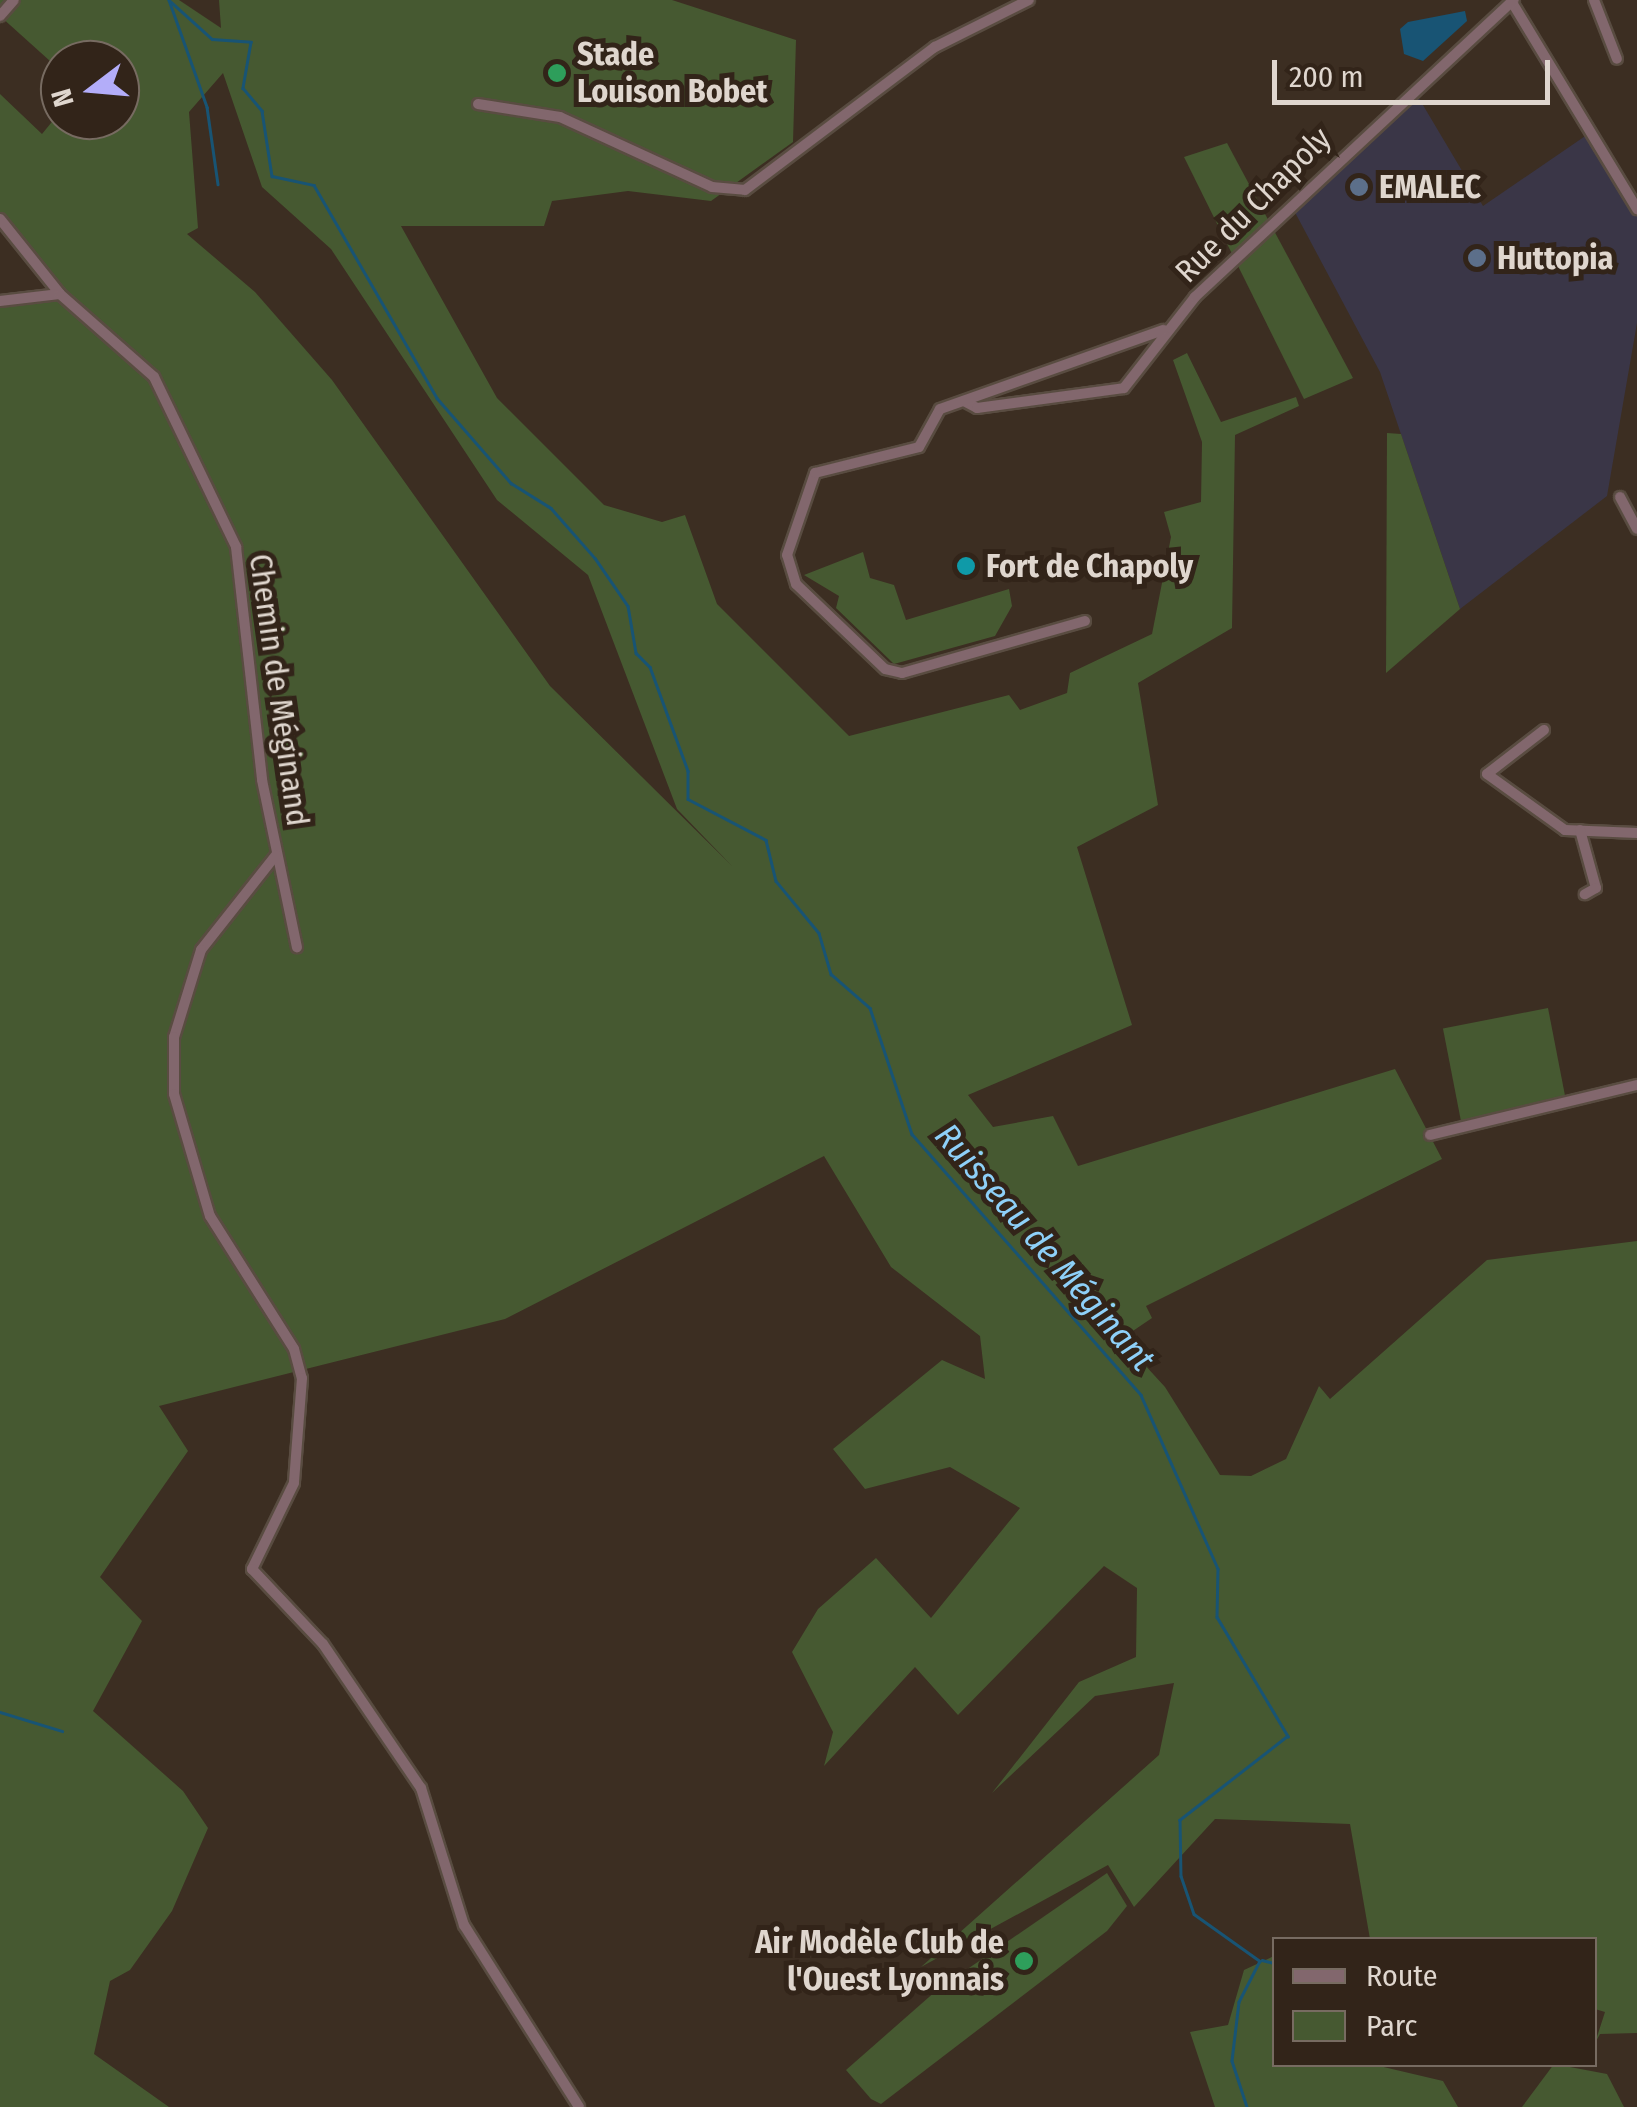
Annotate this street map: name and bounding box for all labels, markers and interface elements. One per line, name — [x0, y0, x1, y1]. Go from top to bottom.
place label: Stade Louison Bobet — [577, 36, 768, 111]
north arrow — [40, 40, 140, 140]
scale bar — [1277, 40, 1554, 102]
text: 200 m — [1289, 59, 1364, 95]
marker: Stade Louison Bobet — [546, 62, 568, 84]
text: N — [44, 85, 81, 110]
street label: Rue du Chapoly — [1167, 119, 1339, 291]
place label: EMALEC — [1379, 168, 1481, 206]
marker: EMALEC — [1348, 176, 1370, 198]
place label: Huttopia — [1497, 239, 1613, 277]
marker: Huttopia — [1466, 247, 1488, 269]
place label: Fort de Chapoly — [986, 547, 1193, 585]
street label: Chemin de Méginand — [241, 551, 317, 829]
marker: Fort de Chapoly — [955, 555, 977, 577]
water label: Ruisseau de Méginant — [926, 1115, 1164, 1379]
place label: Air Modèle Club de l'Ouest Lyonnais — [755, 1924, 1004, 1999]
legend — [1272, 1937, 1597, 2067]
marker: Air Modèle Club de l'Ouest Lyonnais — [1013, 1950, 1035, 1972]
text: Route — [1366, 1958, 1438, 1994]
text: Parc — [1366, 2008, 1417, 2044]

